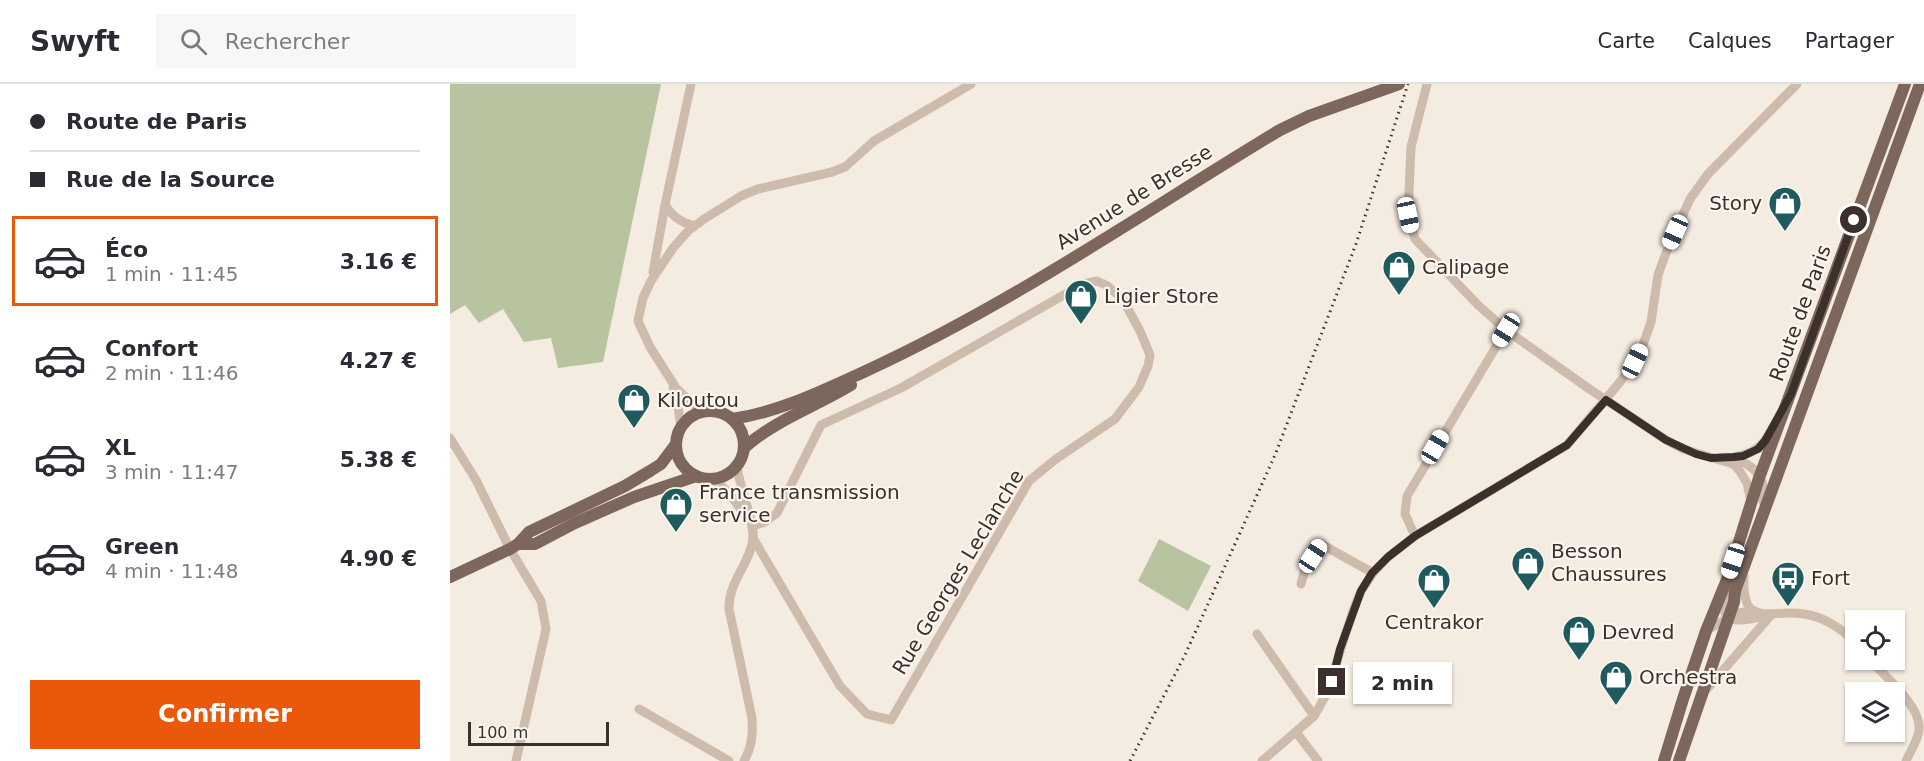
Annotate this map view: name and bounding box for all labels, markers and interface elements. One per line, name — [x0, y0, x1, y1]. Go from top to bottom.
search box — [156, 14, 576, 68]
text: Swyft — [30, 25, 120, 58]
icon: search — [177, 25, 210, 58]
text: Rechercher — [225, 29, 349, 54]
text: Carte — [1598, 29, 1655, 53]
text: Calques — [1688, 29, 1772, 53]
text: Partager — [1805, 29, 1894, 53]
text: Route de Paris — [66, 109, 247, 134]
street label: Avenue de Bresse — [1052, 139, 1216, 255]
text: Rue de la Source — [66, 167, 275, 192]
shop icon: Story — [1767, 185, 1803, 232]
place label: Story — [1709, 191, 1762, 215]
car — [1395, 196, 1421, 234]
route start — [1840, 206, 1867, 233]
car — [1659, 212, 1691, 252]
icon: car — [33, 234, 87, 288]
text: Éco — [105, 237, 148, 262]
street label: Route de Paris — [1764, 242, 1836, 384]
text: 3.16 € — [340, 249, 417, 274]
shop icon: Calipage — [1381, 249, 1417, 296]
place label: Calipage — [1422, 255, 1509, 279]
text: 1 min · 11:45 — [105, 262, 239, 286]
shop icon: Ligier Store — [1063, 278, 1099, 325]
place label: Ligier Store — [1104, 284, 1219, 308]
car — [1489, 310, 1523, 350]
icon: car — [33, 333, 87, 387]
text: Confort — [105, 336, 198, 361]
car — [1619, 341, 1651, 381]
text: 4.27 € — [340, 348, 417, 373]
text: 2 min · 11:46 — [105, 361, 239, 385]
shop icon: Kiloutou — [616, 382, 652, 429]
place label: Kiloutou — [657, 388, 739, 412]
car — [1418, 427, 1452, 467]
icon: car — [33, 432, 87, 486]
text: XL — [105, 435, 136, 460]
text: 5.38 € — [340, 447, 417, 472]
text: 3 min · 11:47 — [105, 460, 239, 484]
street label: Rue Georges Leclanche — [887, 465, 1029, 679]
place label: France transmission service — [699, 480, 900, 527]
shop icon: France transmission service — [658, 486, 694, 533]
icon: car — [33, 531, 87, 585]
text: Green — [105, 534, 179, 559]
car — [1296, 536, 1330, 576]
place label: Besson Chaussures — [1551, 539, 1667, 586]
car — [1719, 541, 1747, 581]
shop icon: Besson Chaussures — [1510, 545, 1546, 592]
text: 4.90 € — [340, 546, 417, 571]
text: 4 min · 11:48 — [105, 559, 239, 583]
bus stop icon: Fort — [1770, 560, 1806, 607]
shop icon: Centrakor — [1416, 562, 1452, 609]
place label: Fort — [1811, 566, 1850, 590]
place label: Centrakor — [1385, 610, 1484, 634]
map controls — [1845, 610, 1905, 742]
button: locate — [1845, 610, 1905, 670]
shop icon: Devred — [1561, 614, 1597, 661]
place label: Devred — [1602, 620, 1674, 644]
shop icon: Orchestra — [1598, 659, 1634, 706]
callout: 2 min — [1353, 661, 1452, 703]
place label: Orchestra — [1639, 665, 1737, 689]
route end — [1318, 668, 1345, 695]
text: 2 min — [1371, 671, 1434, 695]
button: Confirmer — [30, 680, 420, 749]
button: layers — [1845, 682, 1905, 742]
scale bar — [468, 719, 609, 746]
text: 100 m — [477, 723, 528, 742]

